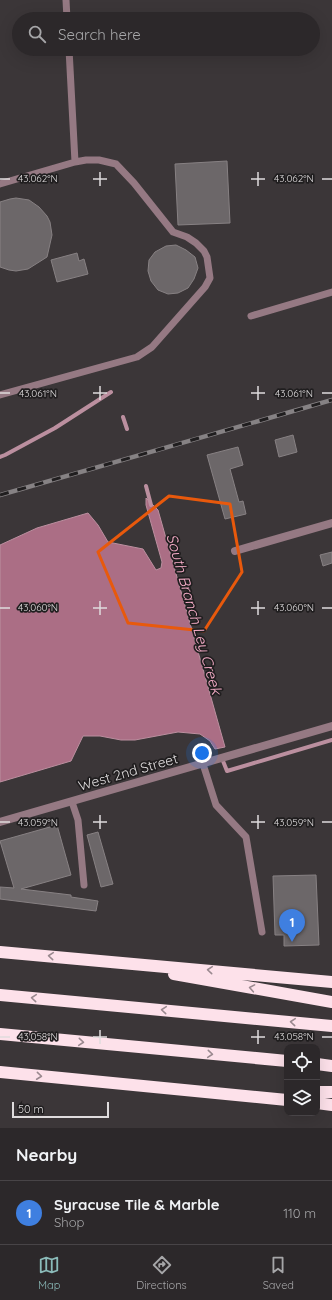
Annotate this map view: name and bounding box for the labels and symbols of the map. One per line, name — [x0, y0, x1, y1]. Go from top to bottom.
text: 43.062°N — [18, 172, 58, 185]
text: 43.062°N — [274, 172, 314, 185]
text: 43.061°N — [19, 387, 57, 400]
text: 43.061°N — [275, 387, 313, 400]
water label: South Branch Ley Creek — [162, 531, 227, 698]
text: 43.060°N — [18, 601, 58, 614]
text: 43.060°N — [274, 601, 314, 614]
your location — [192, 743, 212, 763]
street label: West 2nd Street — [76, 749, 180, 795]
text: 43.059°N — [18, 816, 58, 829]
text: 43.059°N — [274, 816, 314, 829]
pin: 1 — [279, 909, 305, 942]
one-way arrow — [48, 952, 54, 961]
one-way arrow — [206, 966, 213, 975]
one-way arrow — [249, 984, 255, 993]
one-way arrow — [31, 994, 37, 1003]
one-way arrow — [161, 1006, 167, 1015]
one-way arrow — [290, 1018, 296, 1027]
text: 43.058°N — [18, 1030, 58, 1043]
text: 43.058°N — [274, 1030, 314, 1043]
one-way arrow — [78, 1037, 84, 1046]
one-way arrow — [207, 1049, 213, 1058]
one-way arrow — [36, 1071, 42, 1080]
scale bar — [12, 1100, 109, 1119]

